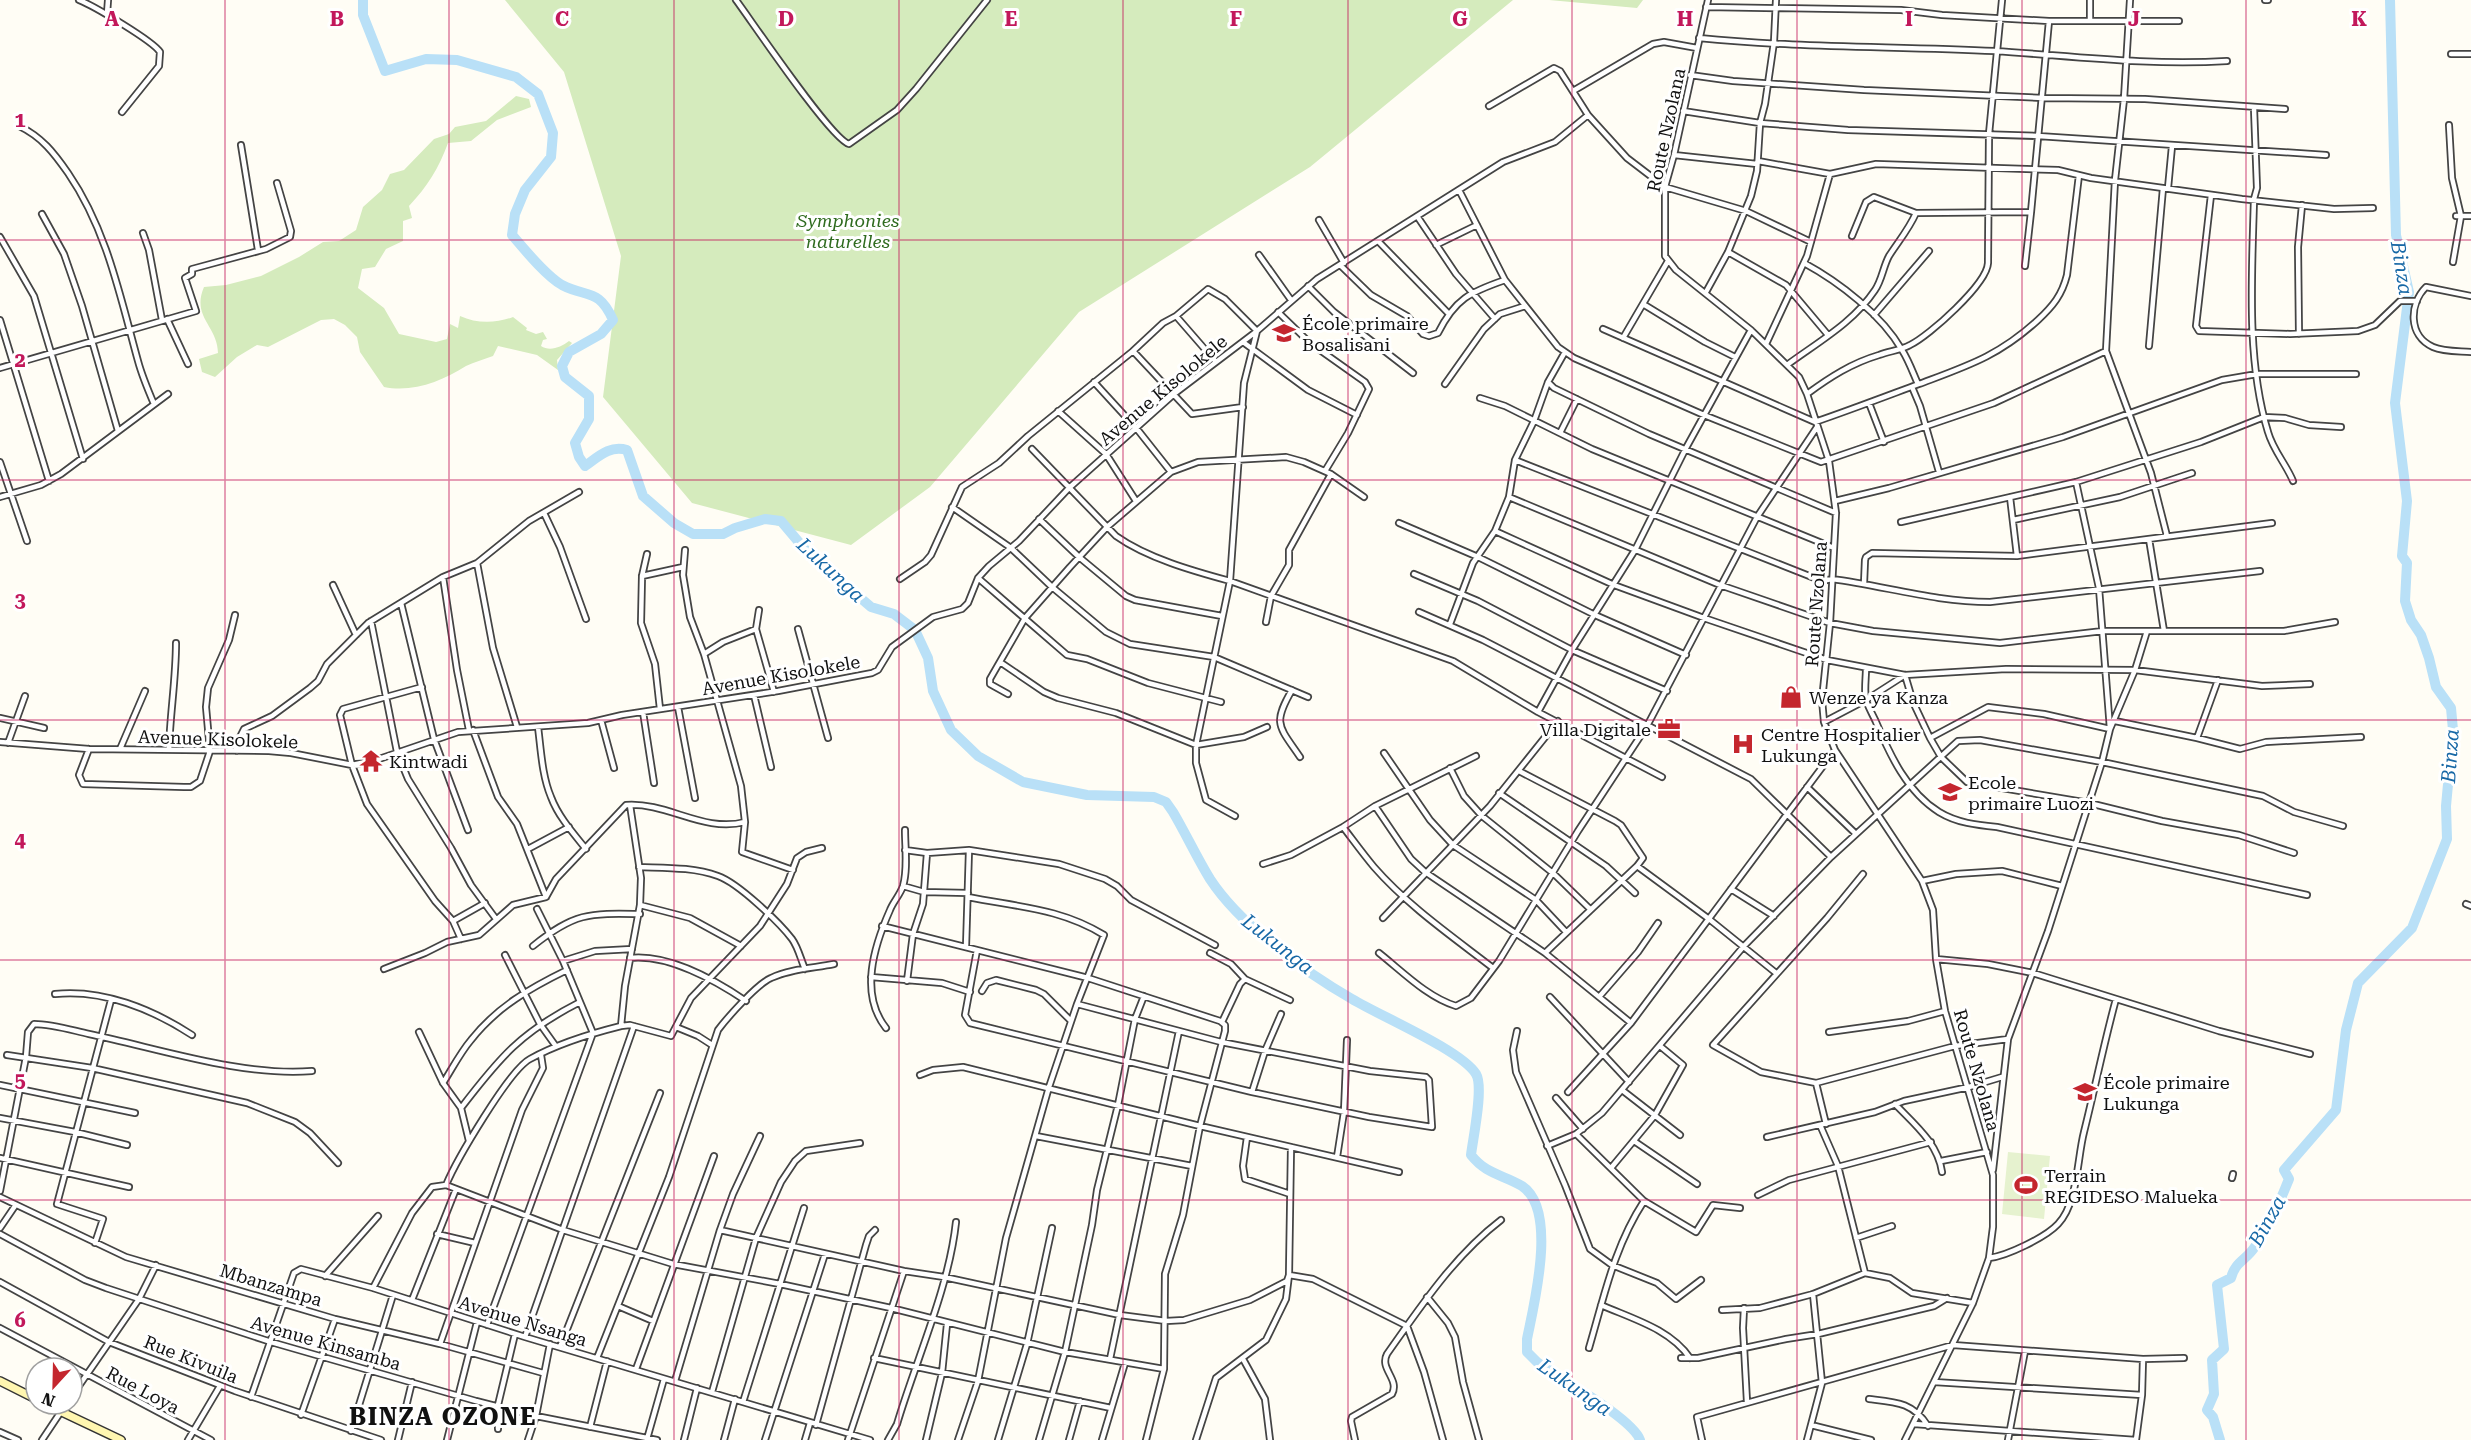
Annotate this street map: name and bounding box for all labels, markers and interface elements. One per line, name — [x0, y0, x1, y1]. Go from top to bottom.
text: A — [105, 7, 120, 31]
text: B — [330, 7, 344, 31]
text: C — [555, 7, 569, 31]
text: D — [778, 7, 794, 31]
text: E — [1005, 7, 1018, 31]
text: F — [1230, 7, 1242, 31]
text: G — [1452, 7, 1468, 31]
text: H — [1677, 7, 1693, 31]
text: I — [1905, 7, 1913, 31]
text: J — [2128, 7, 2140, 31]
text: K — [2351, 7, 2367, 31]
street label: Route Nzolana — [1643, 66, 1689, 194]
text: 1 — [14, 108, 26, 132]
park label: Symphonies naturelles — [796, 210, 899, 252]
water label: Binza — [2386, 238, 2418, 297]
place label: École primaire Bosalisani — [1302, 313, 1429, 355]
school or university icon: École primaire Bosalisani — [1271, 320, 1297, 346]
street label: Avenue Kisolokele — [1095, 330, 1231, 450]
text: 2 — [14, 348, 26, 372]
water label: Lukunga — [791, 532, 870, 607]
street label: Route Nzolana — [1801, 540, 1831, 668]
text: 3 — [14, 588, 26, 612]
street label: Avenue Kisolokele — [700, 651, 862, 699]
shop icon: Wenze ya Kanza — [1778, 684, 1804, 710]
place label: Wenze ya Kanza — [1809, 687, 1948, 708]
office icon: Villa Digitale — [1656, 716, 1682, 742]
place label: Villa Digitale — [1540, 719, 1651, 740]
place label: Centre Hospitalier Lukunga — [1761, 724, 1921, 766]
street label: Avenue Kisolokele — [138, 726, 299, 752]
water label: Binza — [2436, 728, 2464, 785]
hospital icon: Centre Hospitalier Lukunga — [1730, 731, 1756, 757]
temple icon: Kintwadi — [358, 748, 384, 774]
place label: Kintwadi — [389, 751, 468, 772]
place label: Ecole primaire Luozi — [1968, 772, 2094, 814]
school or university icon: Ecole primaire Luozi — [1937, 779, 1963, 805]
text: 4 — [14, 828, 26, 852]
water label: Lukunga — [1237, 908, 1318, 979]
street label: Route Nzolana — [1950, 1007, 2005, 1134]
text: 5 — [14, 1068, 26, 1092]
place label: École primaire Lukunga — [2103, 1072, 2230, 1114]
school or university icon: École primaire Lukunga — [2072, 1079, 2098, 1105]
place label: Terrain REGIDESO Malueka — [2044, 1165, 2218, 1207]
sports icon: Terrain REGIDESO Malueka — [2013, 1172, 2039, 1198]
water label: Binza — [2243, 1191, 2291, 1251]
street label: Mbanzampa — [217, 1259, 325, 1311]
street label: Avenue Nsanga — [456, 1292, 590, 1351]
text: 6 — [14, 1308, 26, 1332]
street label: Avenue Kinsamba — [249, 1312, 404, 1375]
street label: Rue Kivuila — [141, 1331, 241, 1387]
water label: Lukunga — [1533, 1353, 1616, 1421]
north arrow — [24, 1356, 84, 1416]
street label: Rue Loya — [103, 1362, 183, 1418]
text: N — [39, 1388, 58, 1411]
district label: BINZA OZONE — [349, 1403, 537, 1431]

